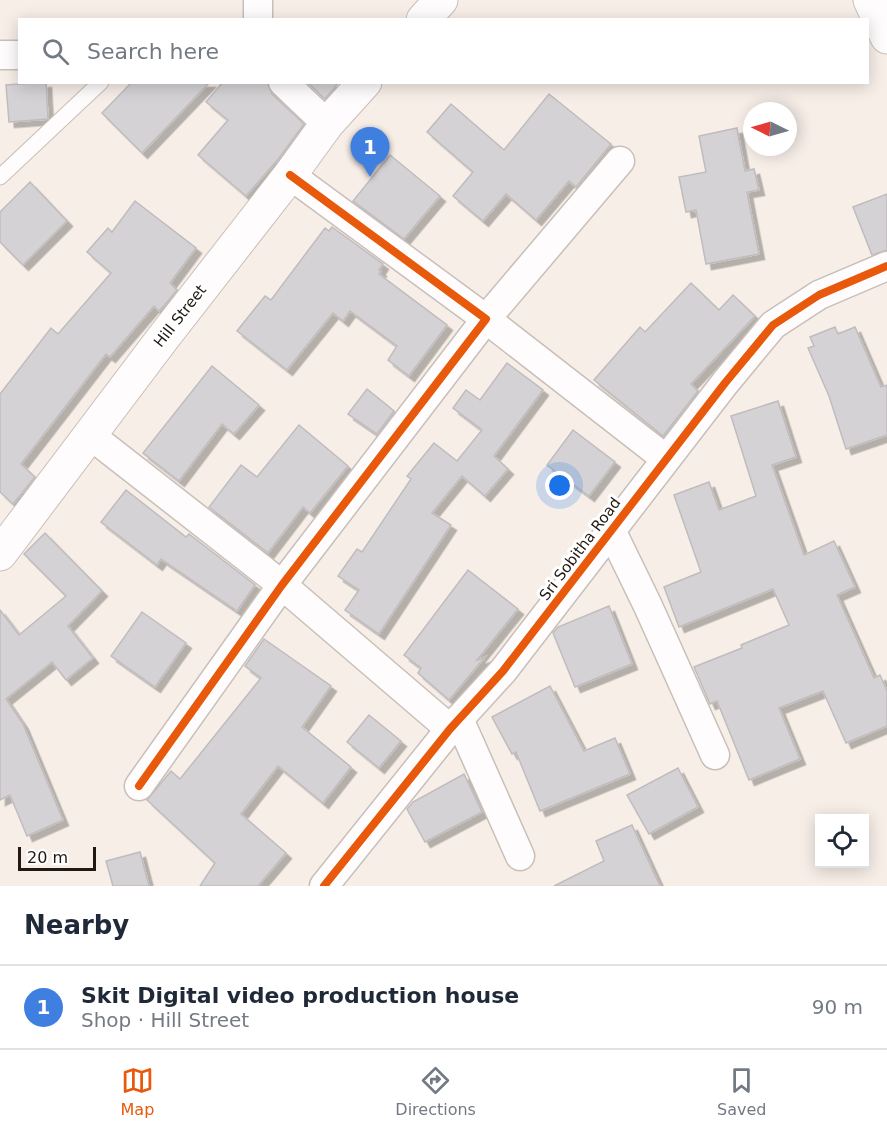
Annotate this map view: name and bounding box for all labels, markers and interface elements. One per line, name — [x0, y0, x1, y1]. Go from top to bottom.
search box — [18, 18, 869, 84]
icon: search — [39, 35, 72, 68]
text: Search here — [87, 39, 219, 64]
north arrow — [743, 102, 797, 156]
pin: 1 — [350, 128, 389, 177]
street label: Hill Street — [150, 281, 210, 351]
your location — [545, 471, 574, 500]
street label: Sri Sobitha Road — [535, 494, 625, 604]
map controls — [815, 814, 869, 868]
button: locate — [815, 814, 869, 868]
scale bar — [18, 844, 96, 872]
text: 20 m — [27, 848, 68, 867]
text: Nearby — [24, 910, 129, 940]
text: Skit Digital video production house — [81, 983, 519, 1008]
text: 1 — [37, 995, 50, 1019]
text: 90 m — [812, 995, 863, 1019]
text: Shop · Hill Street — [81, 1008, 249, 1032]
tab: Map — [121, 1064, 154, 1119]
tab: Directions — [395, 1064, 476, 1119]
tab: Saved — [717, 1064, 766, 1119]

